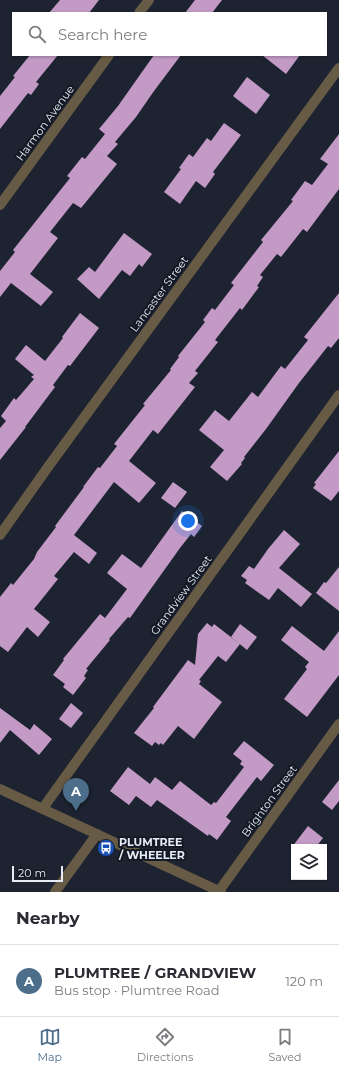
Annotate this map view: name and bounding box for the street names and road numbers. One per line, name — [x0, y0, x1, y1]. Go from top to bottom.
street label: Harmon Avenue — [13, 82, 77, 164]
street label: Lancaster Street — [127, 253, 191, 334]
street label: Grandview Street — [147, 552, 215, 638]
street label: Brighton Street — [238, 762, 300, 840]

